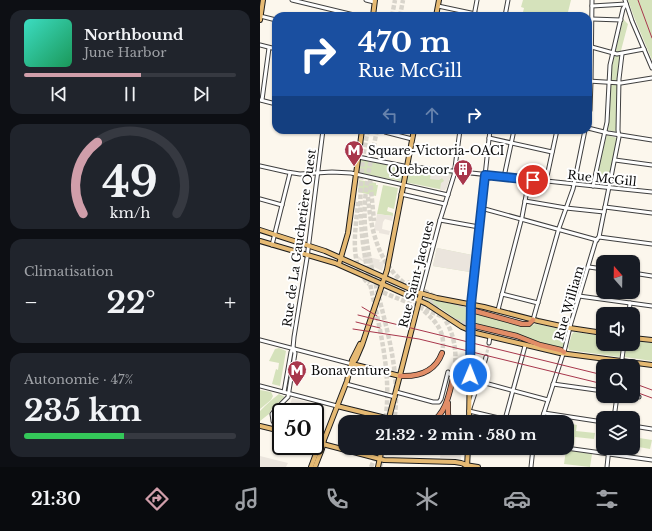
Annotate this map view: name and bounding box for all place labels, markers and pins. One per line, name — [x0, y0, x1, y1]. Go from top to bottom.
metro station icon: Square-Victoria-OACI — [343, 139, 365, 167]
place label: Square-Victoria-OACI — [368, 143, 505, 158]
building icon: Quebecor — [452, 158, 474, 186]
place label: Quebecor — [388, 162, 449, 177]
pin — [516, 163, 550, 197]
metro station icon: Bonaventure — [286, 359, 308, 387]
place label: Bonaventure — [311, 363, 390, 378]

